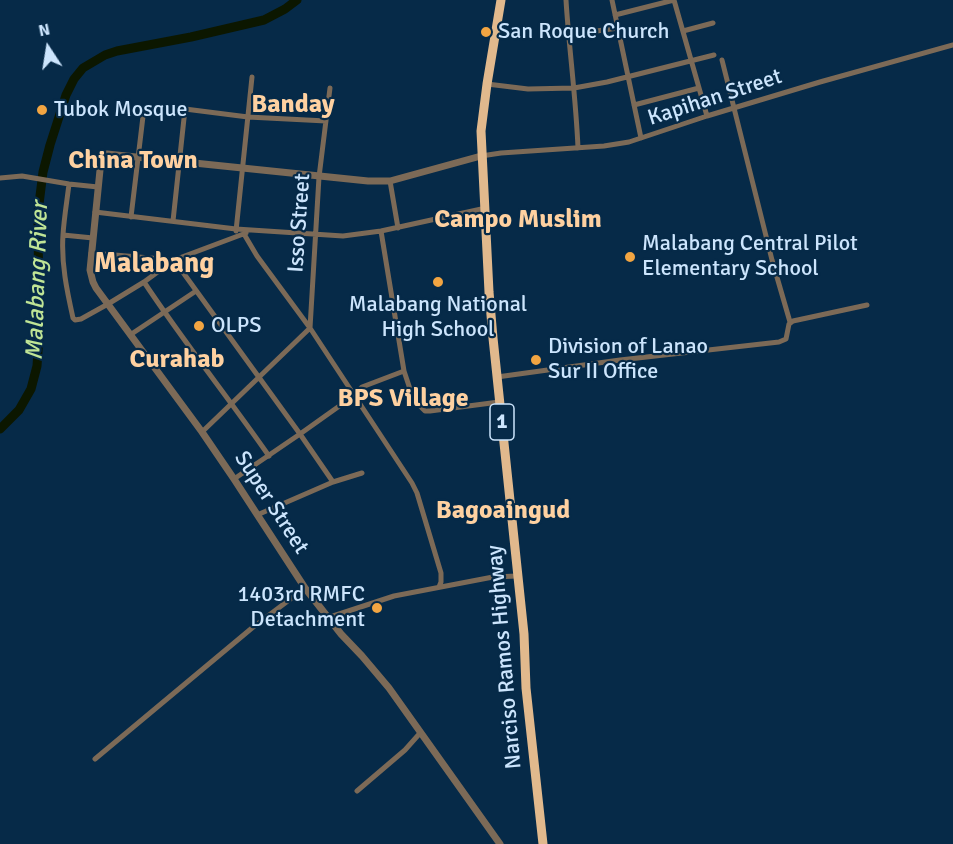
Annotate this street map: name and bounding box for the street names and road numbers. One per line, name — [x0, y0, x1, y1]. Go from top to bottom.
street label: Kapihan Street — [645, 64, 785, 132]
street label: Isso Street — [283, 173, 317, 273]
road number: 1 — [490, 404, 514, 440]
street label: Super Street — [228, 447, 314, 559]
street label: Narciso Ramos Highway — [482, 544, 528, 770]

